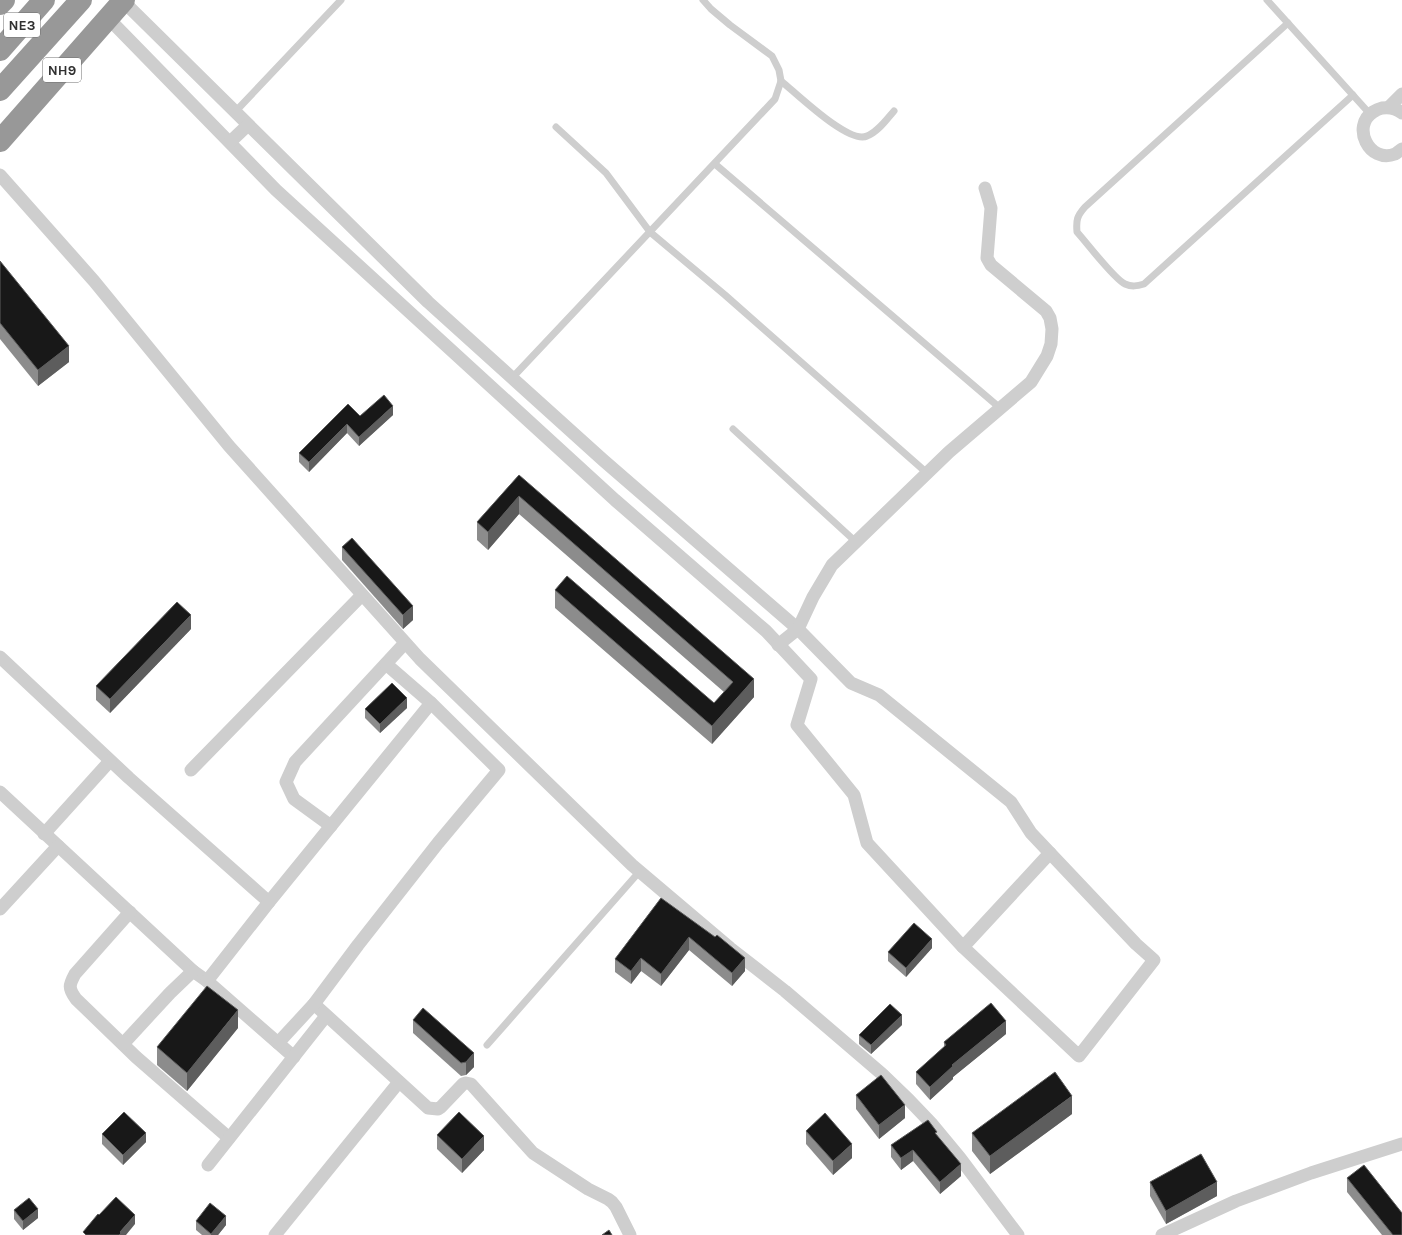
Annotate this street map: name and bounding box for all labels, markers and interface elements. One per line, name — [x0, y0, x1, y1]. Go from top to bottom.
road number: NE3 — [4, 13, 40, 37]
road number: NH9 — [43, 58, 81, 82]

